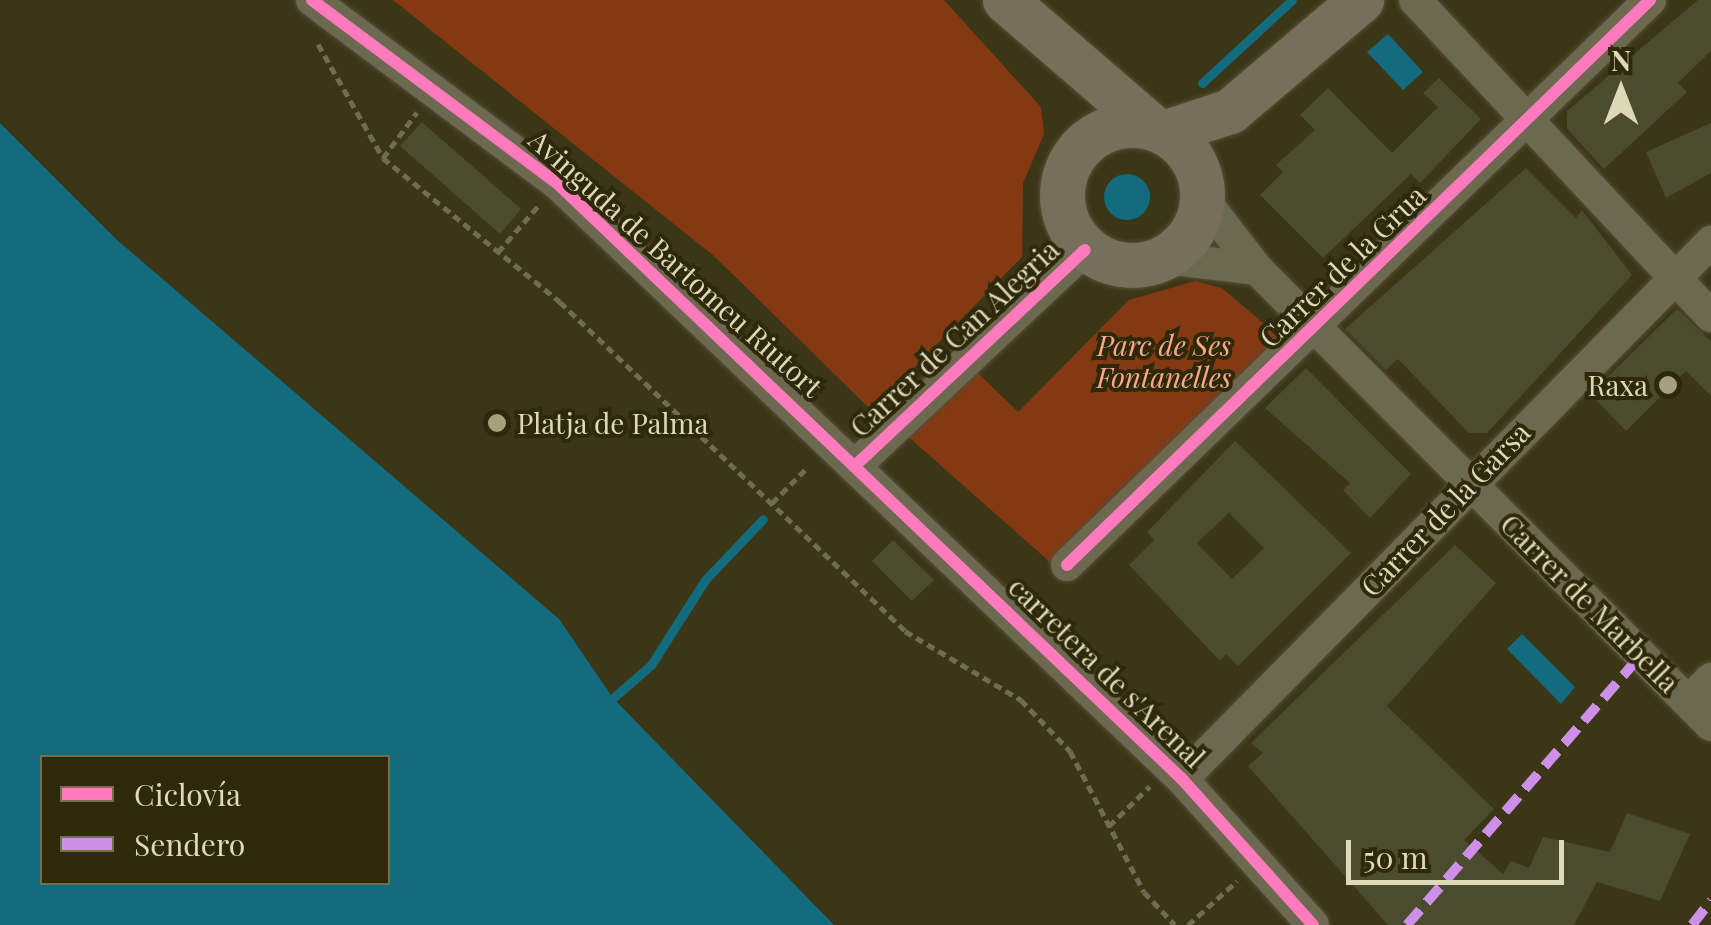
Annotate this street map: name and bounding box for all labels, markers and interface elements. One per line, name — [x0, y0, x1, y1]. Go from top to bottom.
north arrow — [1571, 40, 1671, 140]
text: N — [1611, 41, 1631, 78]
street label: Avinguda de Bartomeu Riutort — [522, 122, 830, 404]
street label: Carrer de la Grua — [1251, 178, 1433, 354]
street label: Carrer de Can Alegria — [842, 232, 1066, 444]
park label: Parc de Ses Fontanelles — [1096, 328, 1232, 394]
place label: Raxa — [1587, 368, 1648, 402]
marker: Raxa — [1657, 374, 1679, 396]
place label: Platja de Palma — [517, 406, 709, 440]
marker: Platja de Palma — [486, 412, 508, 434]
street label: Carrer de la Garsa — [1353, 415, 1537, 603]
street label: Carrer de Marbella — [1494, 507, 1686, 699]
street label: carretera de s'Arenal — [1002, 570, 1212, 774]
legend — [40, 755, 390, 885]
text: Ciclovía — [134, 774, 241, 814]
scale bar — [1351, 820, 1568, 882]
text: Sendero — [134, 824, 245, 864]
text: 50 m — [1363, 837, 1428, 877]

